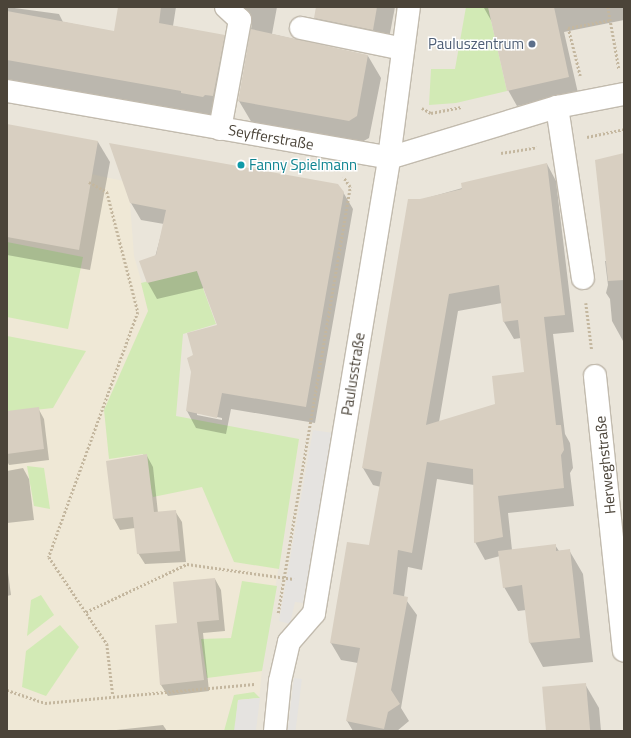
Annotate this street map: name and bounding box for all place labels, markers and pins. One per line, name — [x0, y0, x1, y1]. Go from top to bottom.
place label: Pauluszentrum — [428, 35, 524, 53]
marker: Pauluszentrum — [527, 39, 537, 49]
place label: Fanny Spielmann — [249, 156, 357, 174]
marker: Fanny Spielmann — [236, 160, 246, 170]

